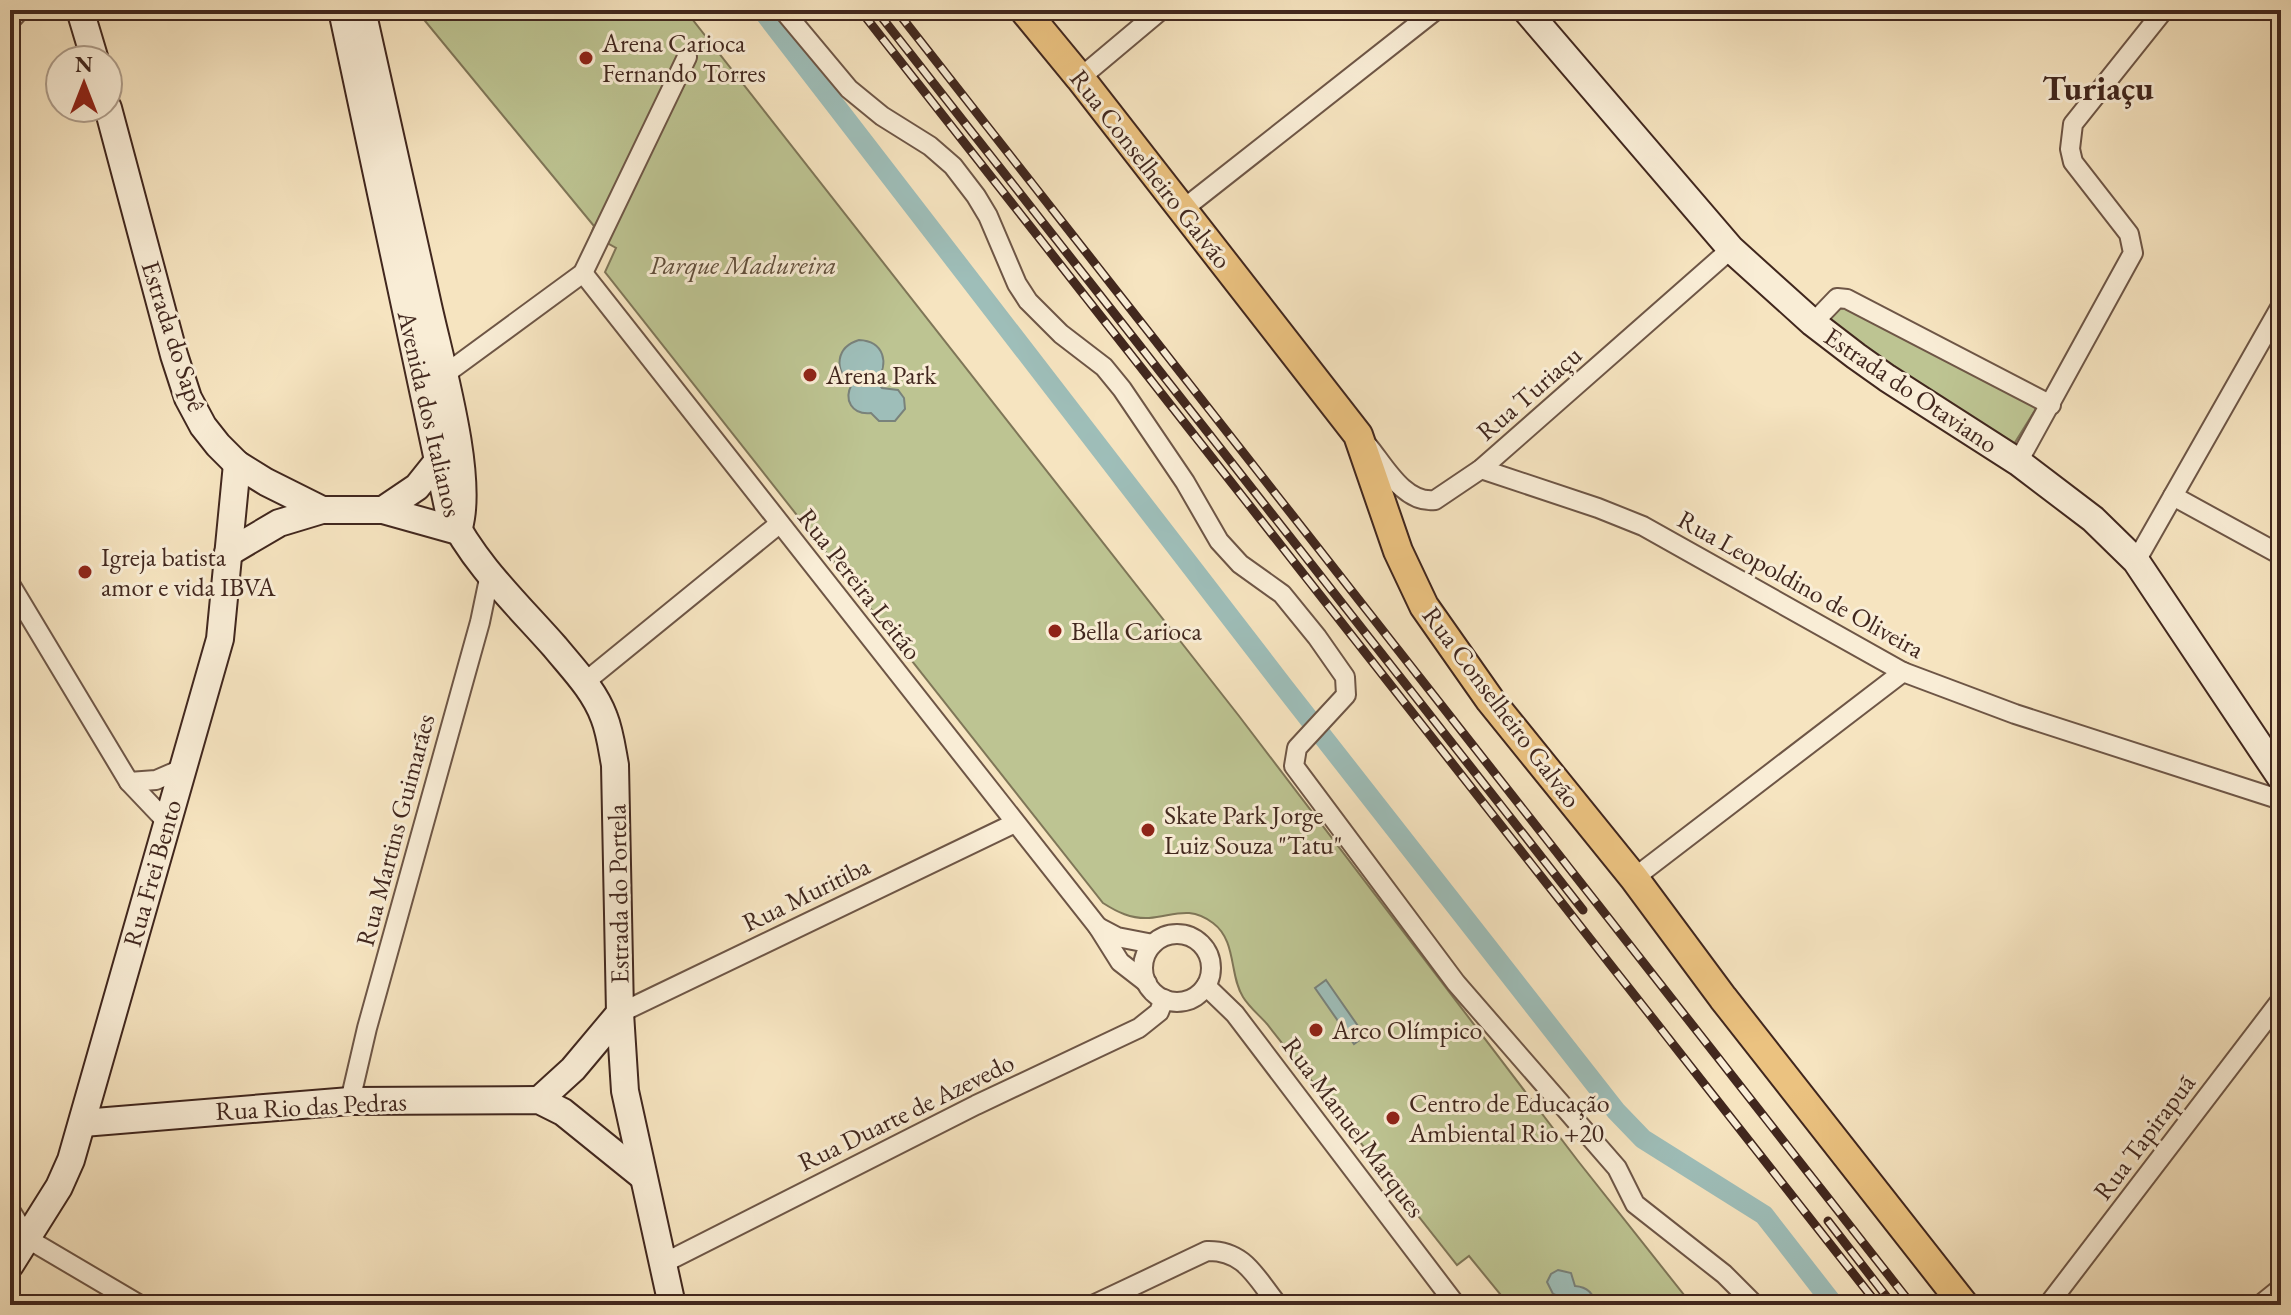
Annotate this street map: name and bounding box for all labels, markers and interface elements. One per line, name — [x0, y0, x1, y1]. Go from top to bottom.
place label: Arena Carioca Fernando Torres — [601, 26, 766, 90]
north arrow — [44, 44, 124, 124]
marker: Arena Carioca Fernando Torres — [577, 49, 595, 67]
text: N — [75, 50, 93, 79]
street label: Rua Conselheiro Galvão — [1062, 62, 1240, 276]
district label: Turiaçu — [2042, 66, 2154, 110]
park label: Parque Madureira — [649, 248, 837, 283]
street label: Estrada do Sapê — [134, 256, 214, 416]
street label: Avenida dos Italianos — [389, 306, 470, 521]
street label: Estrada do Otaviano — [1817, 319, 2005, 461]
street label: Rua Turiaçu — [1469, 338, 1589, 448]
place label: Arena Park — [825, 358, 937, 392]
marker: Arena Park — [801, 366, 819, 384]
street label: Rua Pereira Leitão — [790, 501, 930, 667]
street label: Rua Leopoldino de Oliveira — [1672, 502, 1931, 666]
place label: Igreja batista amor e vida IBVA — [101, 540, 277, 604]
marker: Igreja batista amor e vida IBVA — [76, 563, 94, 581]
street label: Rua Conselheiro Galvão — [1415, 599, 1589, 815]
place label: Bella Carioca — [1071, 614, 1202, 648]
marker: Bella Carioca — [1046, 622, 1064, 640]
street label: Rua Martins Guimarães — [348, 710, 442, 950]
street label: Rua Frei Bento — [115, 795, 189, 951]
place label: Skate Park Jorge Luiz Souza "Tatu" — [1164, 798, 1342, 862]
street label: Estrada do Portela — [599, 803, 637, 984]
marker: Skate Park Jorge Luiz Souza "Tatu" — [1139, 821, 1157, 839]
street label: Rua Muritiba — [737, 848, 876, 939]
place label: Arco Olímpico — [1331, 1013, 1482, 1047]
marker: Arco Olímpico — [1307, 1021, 1325, 1039]
street label: Rua Manuel Marques — [1275, 1030, 1433, 1224]
street label: Rua Duarte de Azevedo — [792, 1045, 1020, 1179]
street label: Rua Tapirapuã — [2085, 1067, 2203, 1207]
street label: Rua Rio das Pedras — [215, 1084, 407, 1128]
place label: Centro de Educação Ambiental Rio +20 — [1408, 1086, 1610, 1150]
marker: Centro de Educação Ambiental Rio +20 — [1384, 1109, 1402, 1127]

